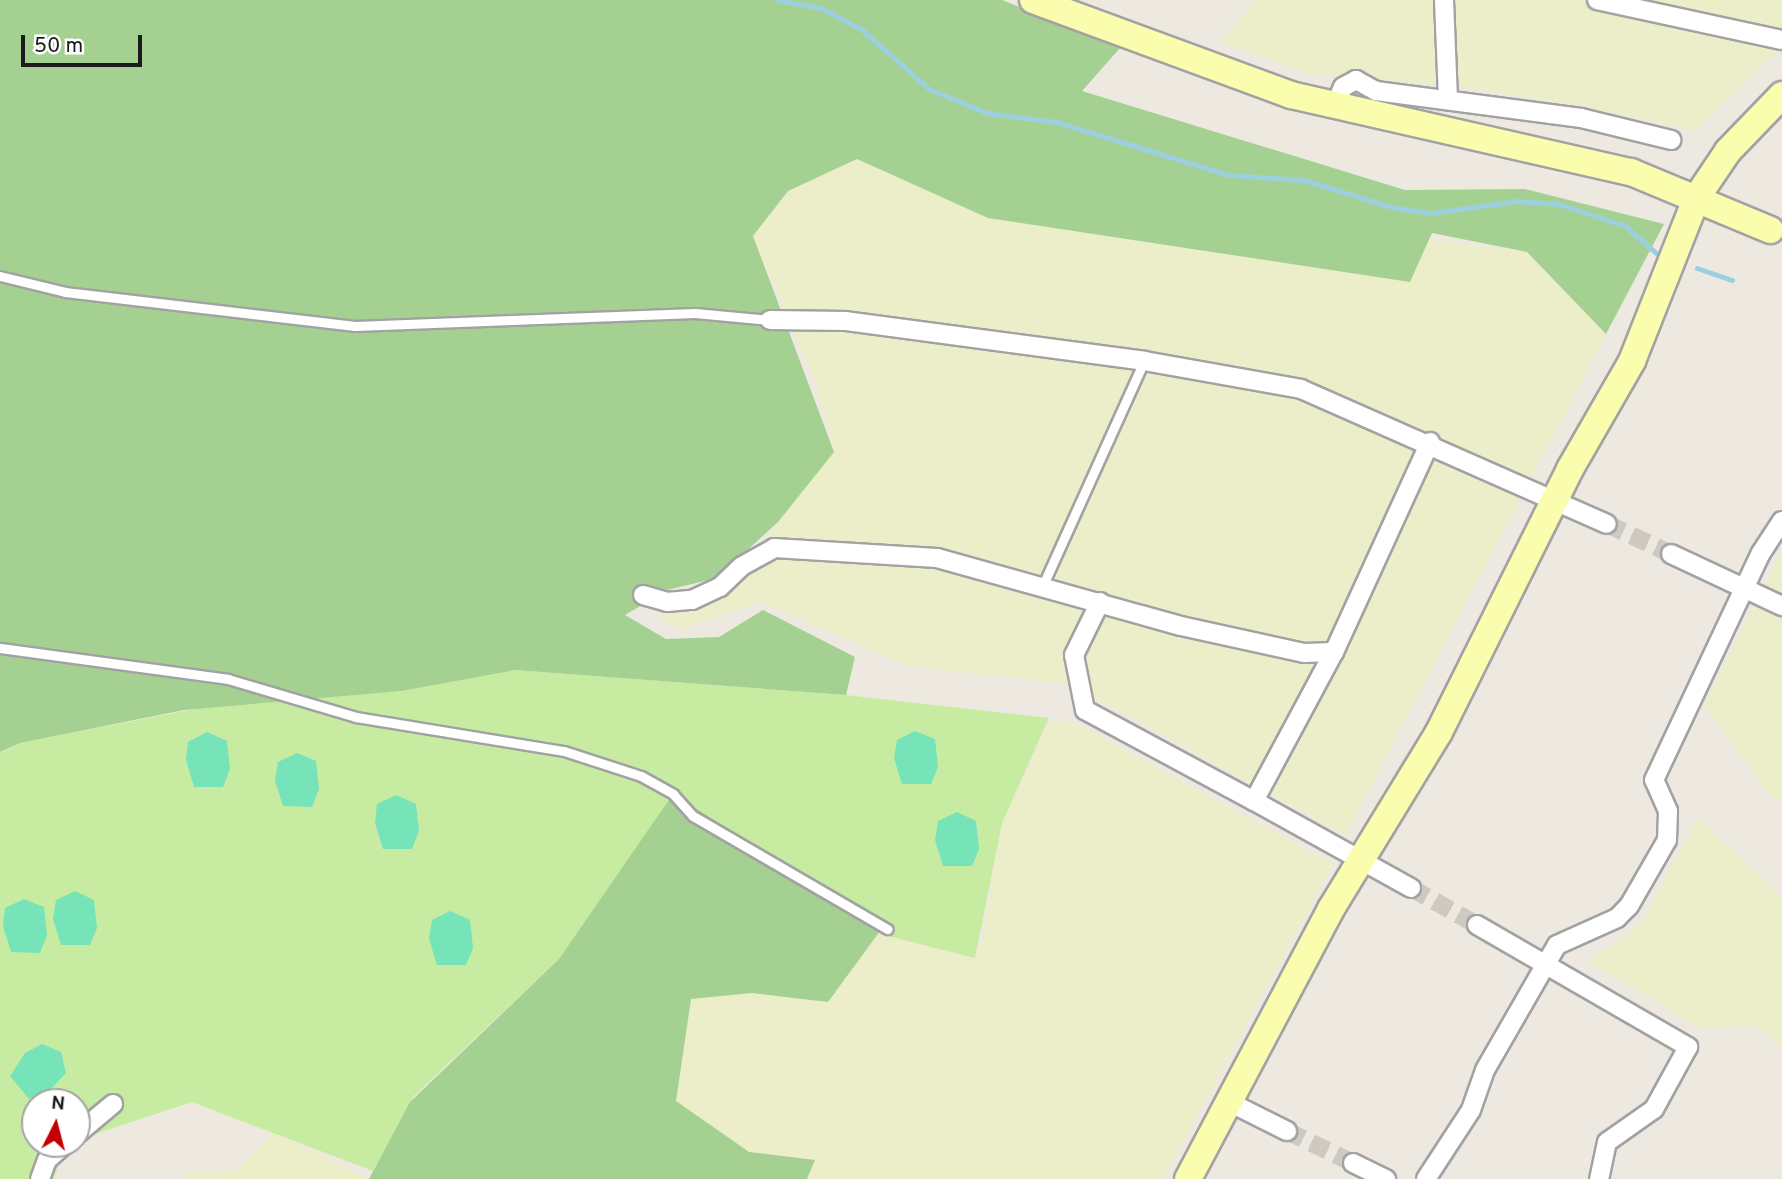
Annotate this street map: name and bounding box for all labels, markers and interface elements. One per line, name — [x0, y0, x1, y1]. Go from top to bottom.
scale bar — [24, 21, 145, 65]
text: 50 m — [34, 33, 83, 60]
north arrow — [21, 1088, 91, 1158]
text: N — [50, 1091, 66, 1117]

